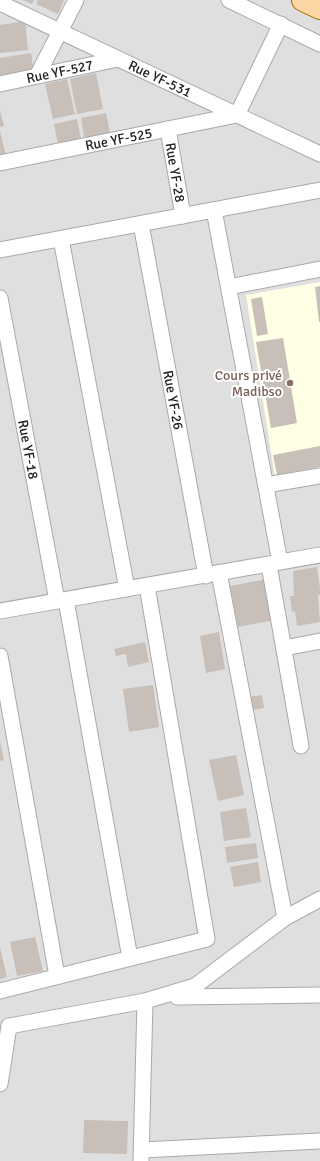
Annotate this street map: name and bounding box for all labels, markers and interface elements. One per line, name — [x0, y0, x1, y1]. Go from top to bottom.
street label: Rue YF-527 — [25, 56, 95, 87]
street label: Rue YF-531 — [126, 56, 194, 101]
street label: Rue YF-525 — [84, 124, 154, 154]
street label: Rue YF-28 — [162, 141, 189, 203]
place label: Cours privé Madibso — [215, 367, 282, 400]
street label: Rue YF-26 — [160, 369, 187, 431]
marker: Cours privé Madibso — [285, 378, 295, 388]
street label: Rue YF-18 — [15, 418, 42, 481]

